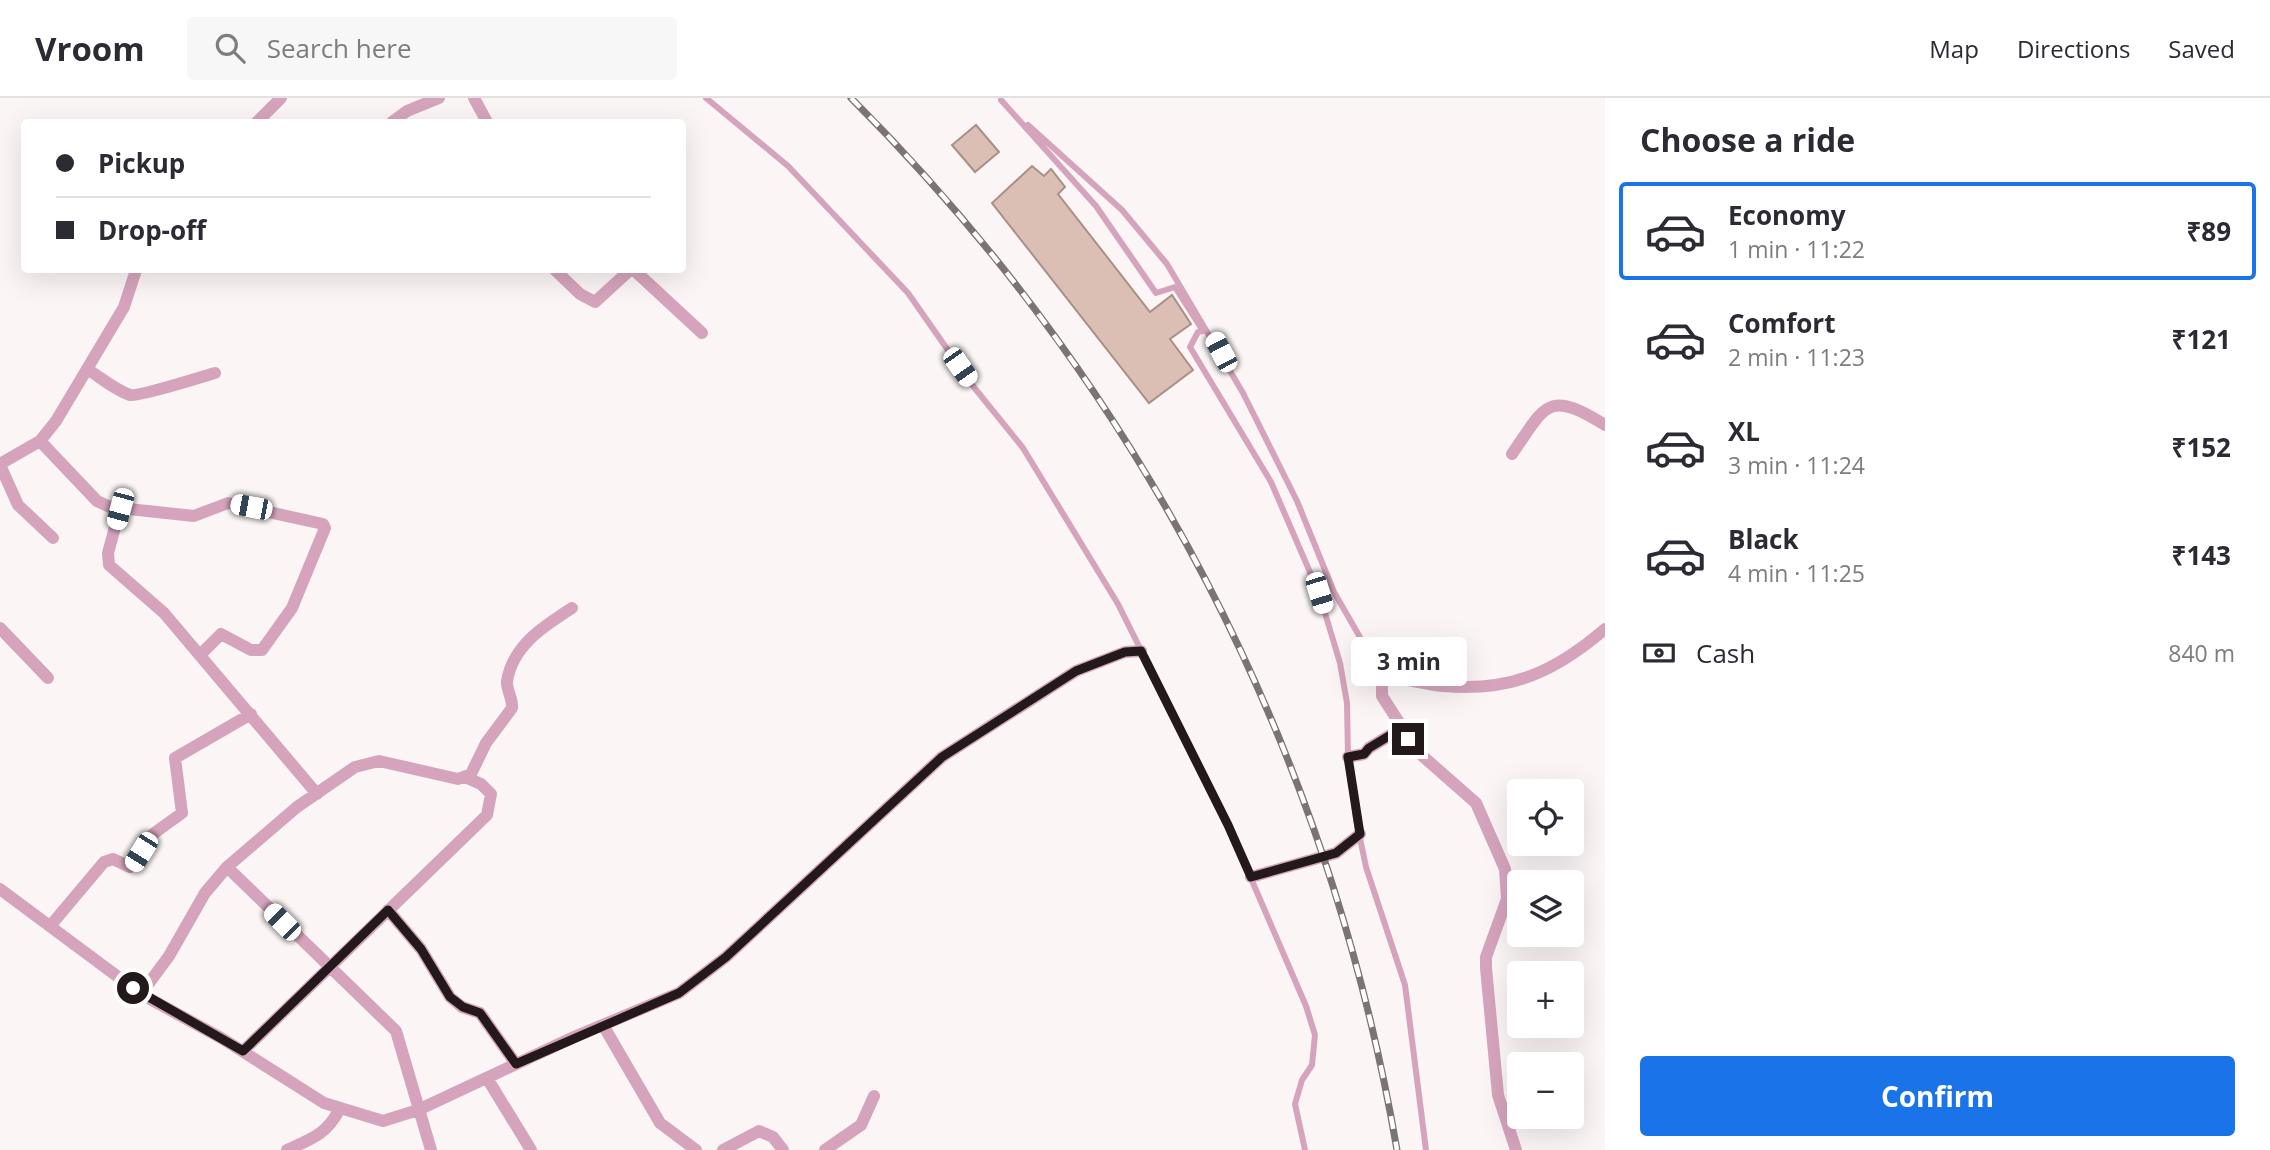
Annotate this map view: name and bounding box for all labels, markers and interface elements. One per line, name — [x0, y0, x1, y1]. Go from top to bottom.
search box — [187, 17, 677, 80]
text: Vroom — [35, 26, 145, 71]
icon: search — [211, 29, 249, 67]
text: Search here — [267, 30, 412, 66]
text: Map — [1929, 32, 1979, 65]
text: Directions — [2017, 32, 2130, 65]
text: Saved — [2168, 32, 2235, 65]
text: Choose a ride — [1640, 118, 1855, 161]
text: Pickup — [98, 145, 185, 181]
text: Economy — [1728, 197, 1846, 233]
icon: car — [1644, 200, 1707, 263]
text: Drop-off — [98, 212, 206, 248]
text: ₹89 — [2186, 213, 2231, 249]
text: 1 min · 11:22 — [1728, 233, 1865, 265]
text: Comfort — [1728, 305, 1835, 341]
icon: car — [1644, 308, 1707, 371]
text: ₹121 — [2172, 321, 2231, 357]
car — [1202, 329, 1241, 375]
text: 2 min · 11:23 — [1728, 341, 1865, 373]
car — [940, 344, 981, 390]
text: XL — [1728, 413, 1760, 449]
icon: car — [1644, 416, 1707, 479]
text: ₹152 — [2172, 429, 2231, 465]
text: 3 min · 11:24 — [1728, 449, 1865, 481]
car — [105, 486, 136, 532]
car — [229, 493, 274, 521]
text: Black — [1728, 521, 1799, 557]
icon: car — [1644, 524, 1707, 587]
text: ₹143 — [2172, 537, 2231, 573]
text: 4 min · 11:25 — [1728, 557, 1865, 589]
car — [1303, 570, 1336, 616]
icon: cash — [1640, 634, 1678, 672]
text: Cash — [1696, 635, 1755, 671]
text: 840 m — [2168, 637, 2235, 669]
callout: 3 min — [1350, 638, 1466, 686]
text: 3 min — [1377, 645, 1441, 677]
route end — [1392, 723, 1424, 755]
map controls — [1507, 779, 1584, 1129]
button: locate — [1507, 779, 1584, 856]
car — [121, 829, 162, 875]
button: layers — [1507, 870, 1584, 947]
car — [260, 900, 305, 944]
button: + — [1507, 961, 1584, 1038]
route start — [117, 972, 149, 1004]
button: − — [1507, 1052, 1584, 1129]
button: Confirm — [1640, 1056, 2235, 1136]

